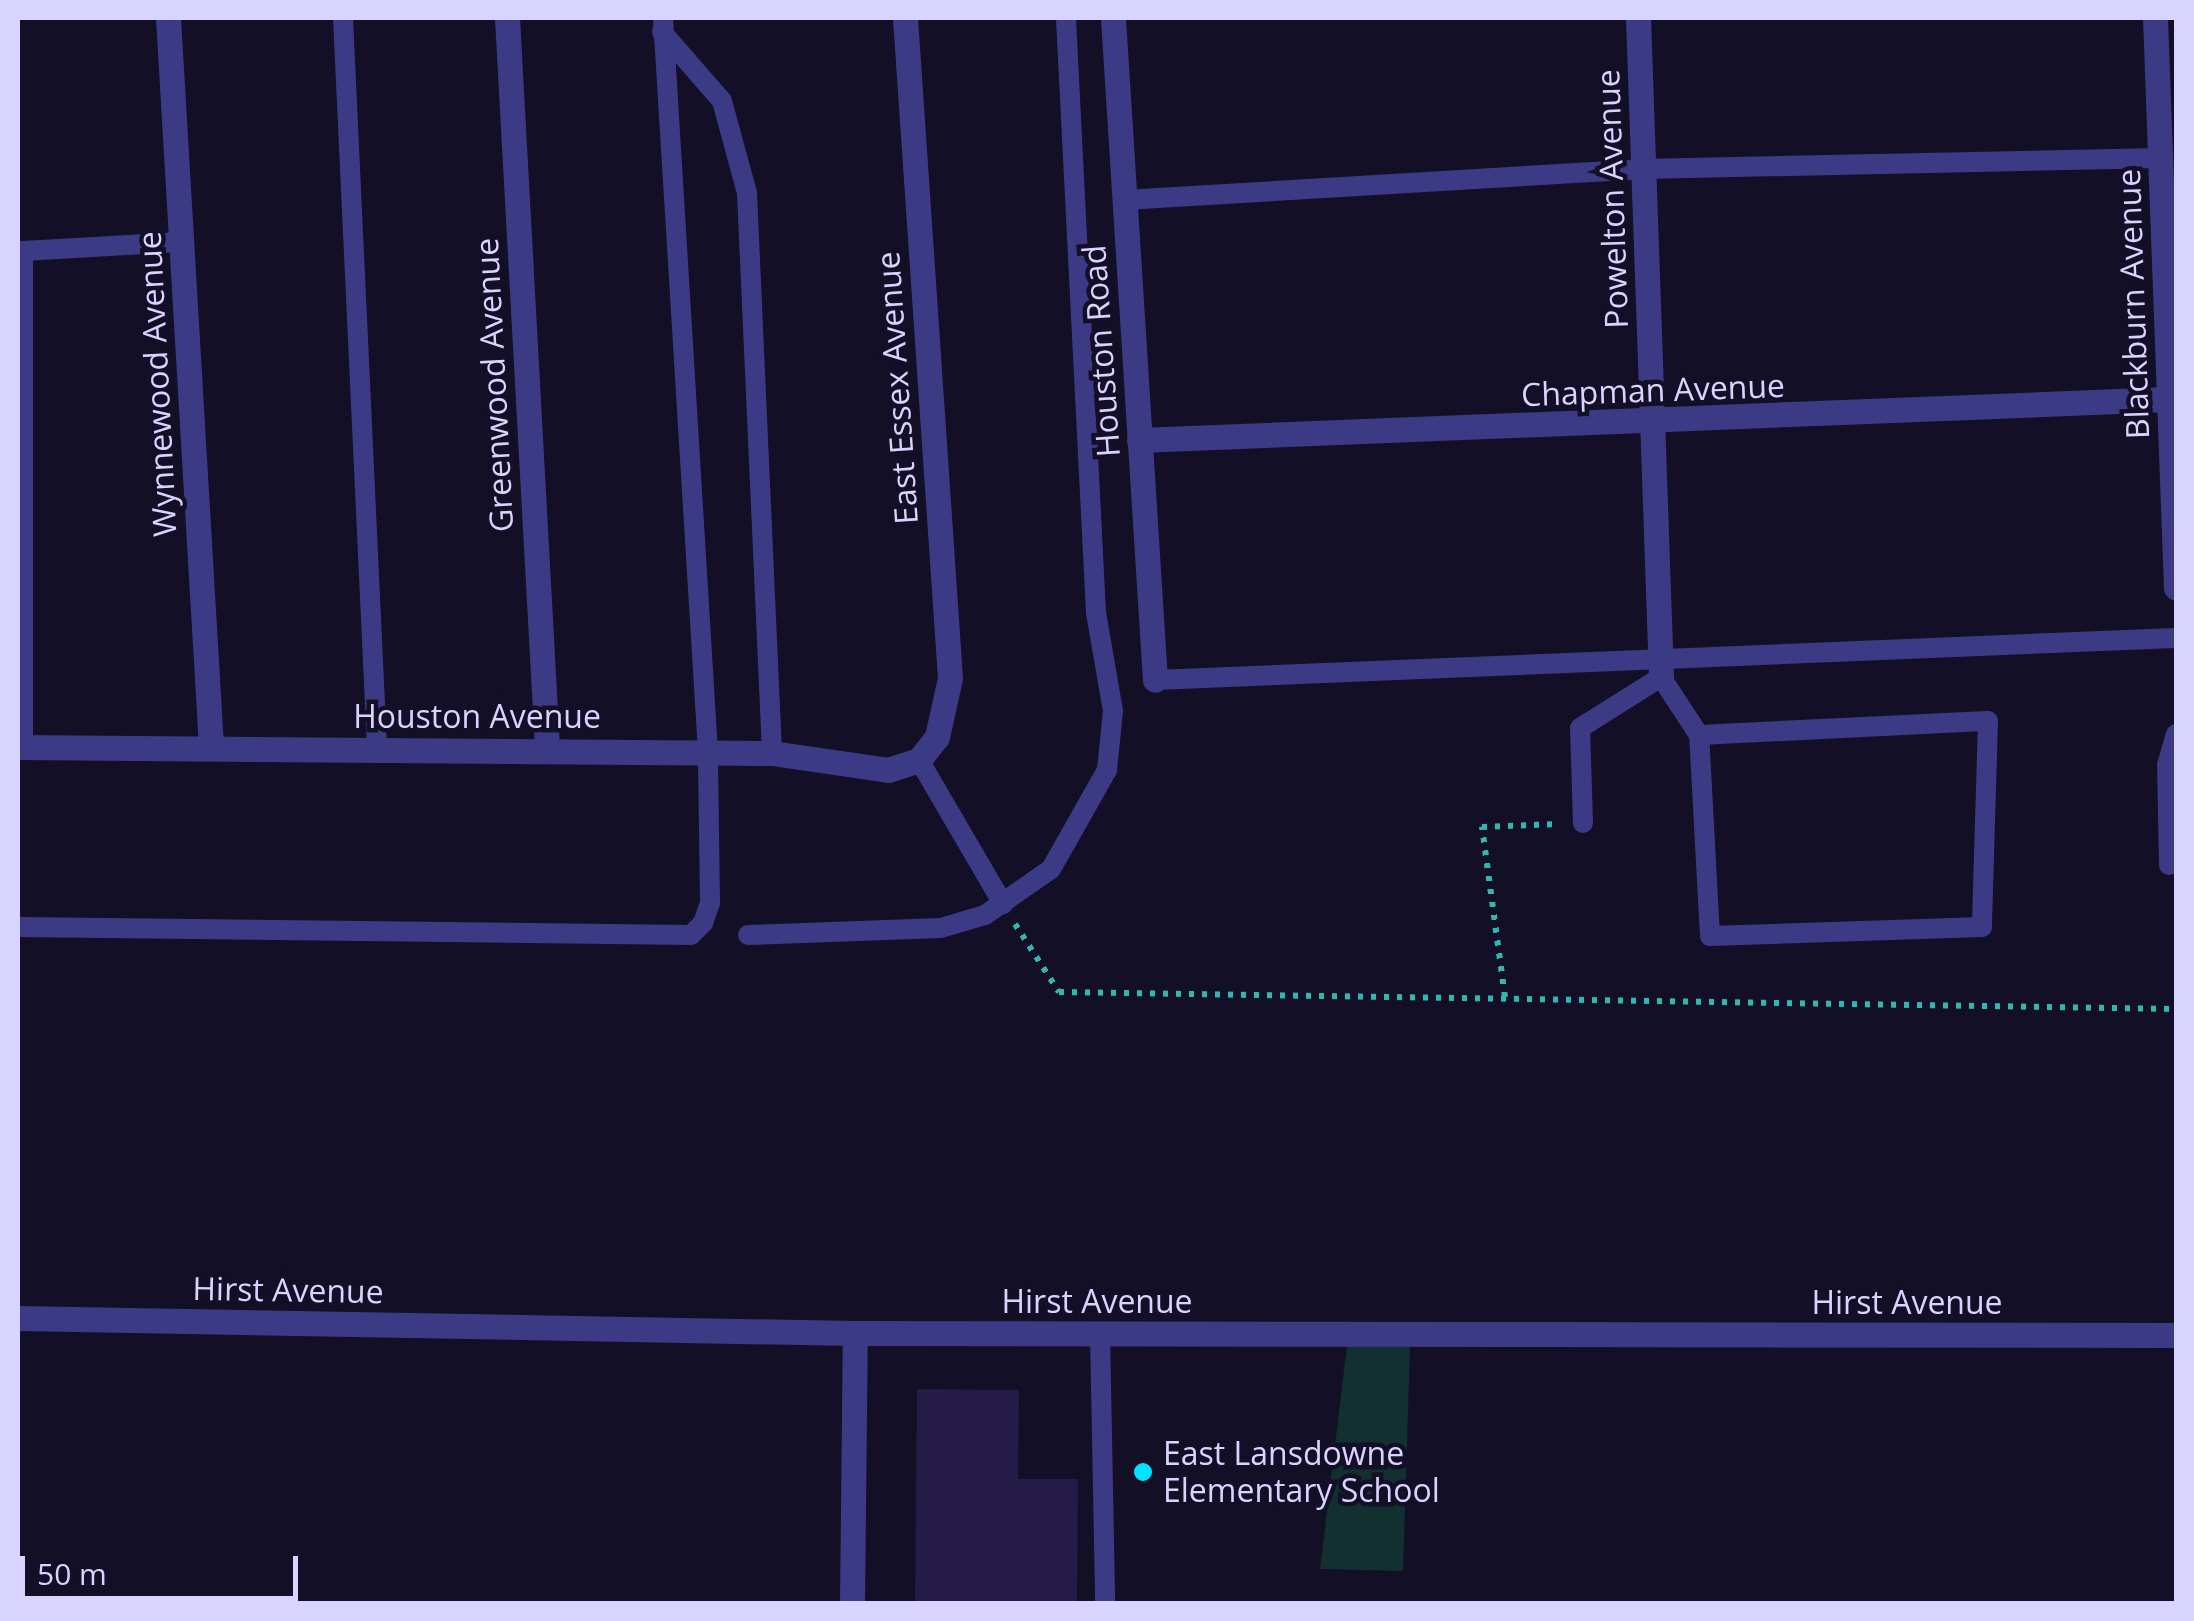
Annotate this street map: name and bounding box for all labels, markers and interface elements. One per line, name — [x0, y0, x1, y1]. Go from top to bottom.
street label: Powelton Avenue — [1588, 69, 1636, 329]
street label: Blackburn Avenue — [2109, 168, 2157, 440]
street label: Wynnewood Avenue — [130, 231, 184, 537]
street label: Greenwood Avenue — [467, 237, 521, 533]
street label: Houston Road — [1074, 244, 1128, 458]
street label: East Essex Avenue — [868, 250, 926, 526]
street label: Chapman Avenue — [1520, 366, 1786, 414]
street label: Houston Avenue — [353, 697, 601, 735]
street label: Hirst Avenue — [192, 1269, 384, 1311]
street label: Hirst Avenue — [1001, 1282, 1193, 1320]
street label: Hirst Avenue — [1811, 1283, 2003, 1321]
place label: East Lansdowne Elementary School — [1163, 1435, 1440, 1510]
marker: East Lansdowne Elementary School — [1132, 1461, 1154, 1483]
scale bar — [25, 1536, 302, 1598]
text: 50 m — [37, 1553, 107, 1594]

